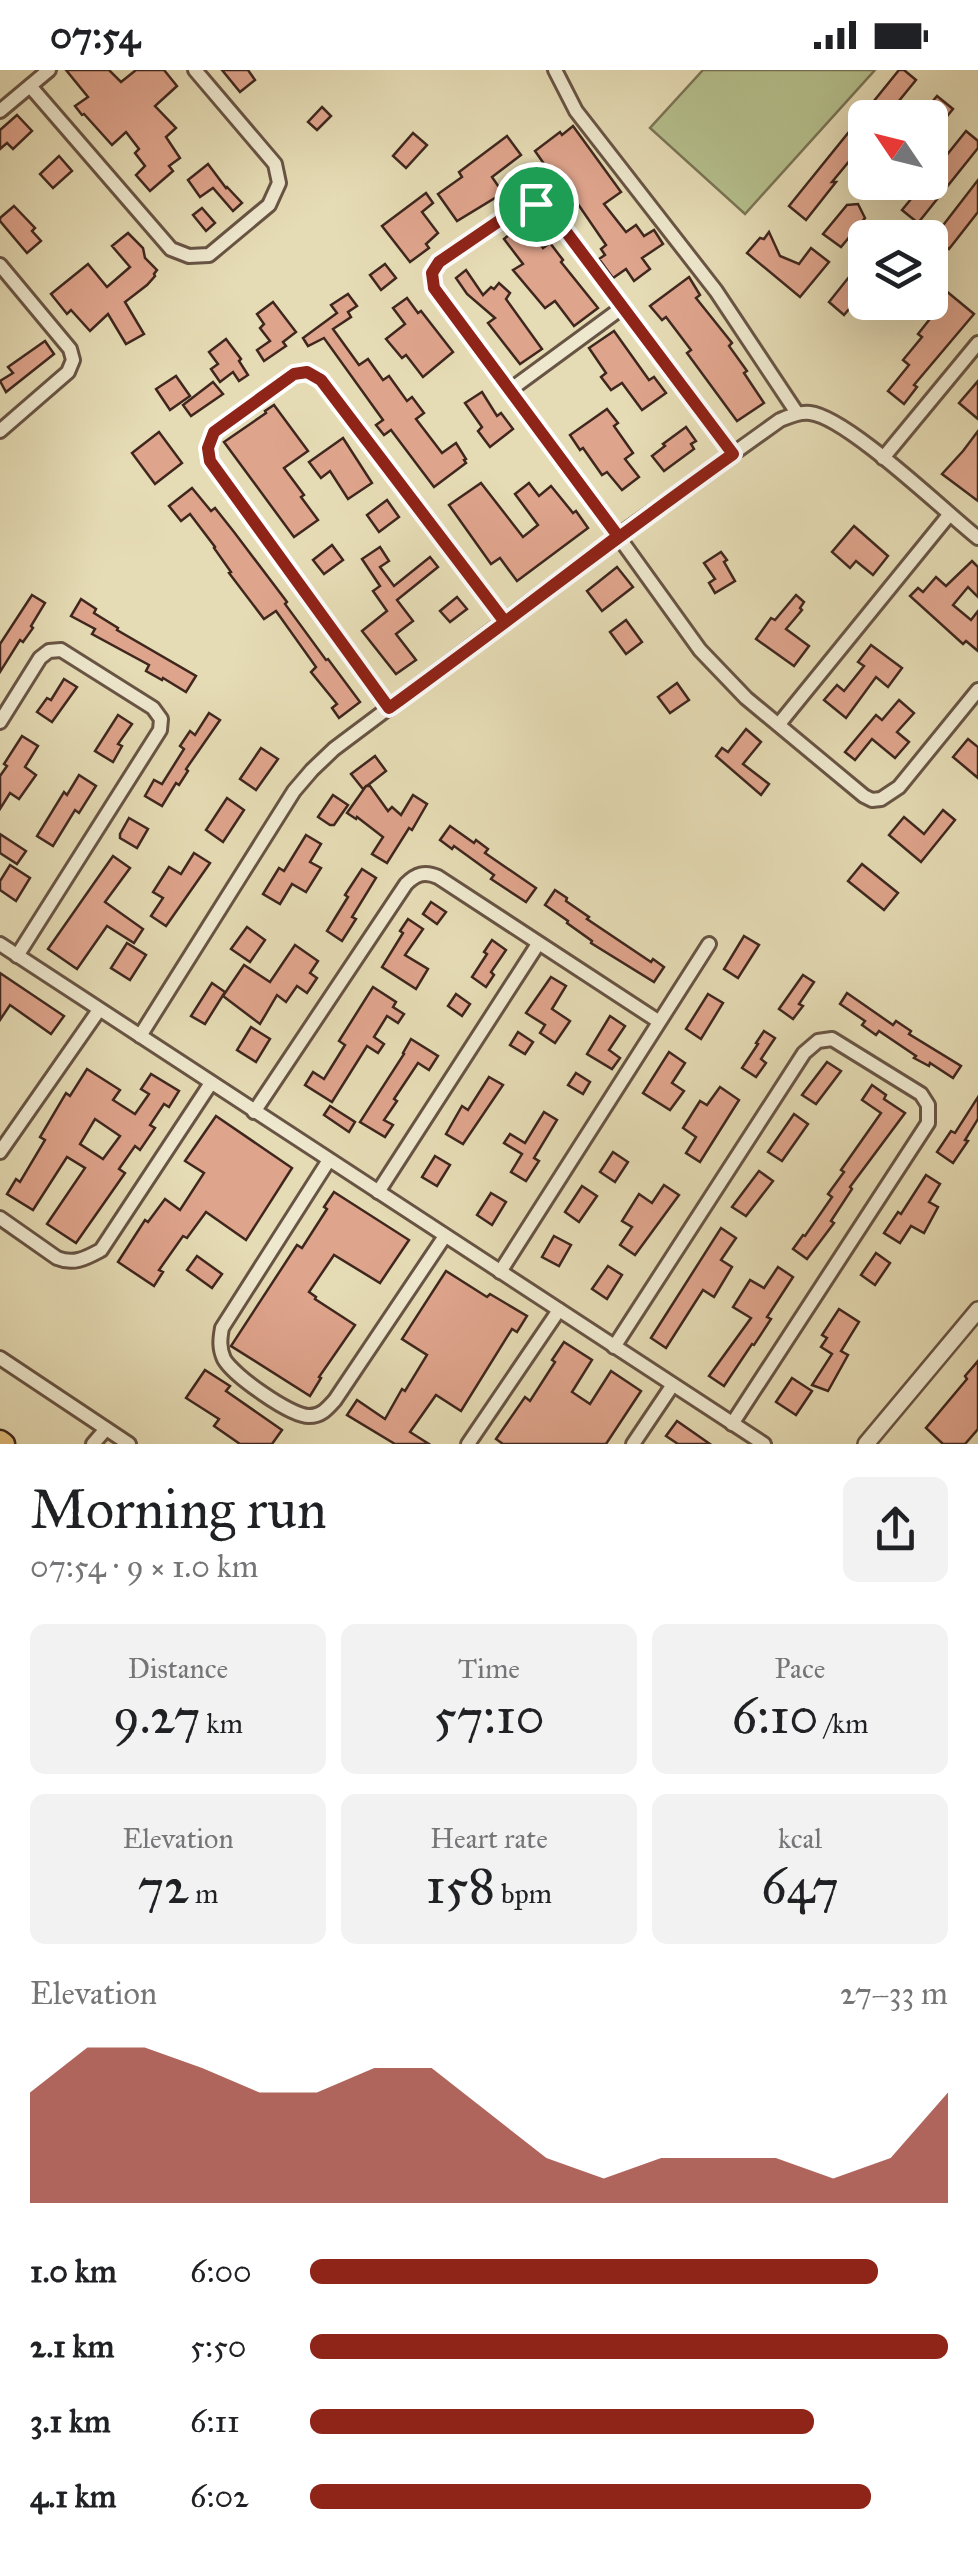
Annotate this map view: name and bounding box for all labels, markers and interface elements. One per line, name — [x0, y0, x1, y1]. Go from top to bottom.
text: 07:54 — [50, 12, 140, 58]
north arrow — [848, 100, 948, 200]
map controls — [848, 100, 948, 320]
pin — [494, 162, 579, 247]
icon: arrive — [509, 177, 564, 232]
button: layers — [848, 220, 948, 320]
text: Morning run — [30, 1476, 327, 1543]
button: share — [843, 1477, 948, 1582]
text: 07:54 · 9 × 1.0 km — [30, 1547, 259, 1586]
text: Distance — [128, 1651, 228, 1686]
text: Time — [458, 1651, 520, 1686]
text: Pace — [775, 1651, 825, 1686]
text: 9.27 — [113, 1686, 200, 1747]
text: 57:10 — [433, 1686, 545, 1747]
text: 6:10 — [732, 1686, 818, 1747]
text: km — [200, 1706, 243, 1741]
text: /km — [818, 1706, 868, 1741]
text: Elevation — [122, 1821, 234, 1856]
text: Heart rate — [430, 1821, 548, 1856]
text: kcal — [778, 1821, 822, 1856]
text: 72 — [138, 1856, 189, 1917]
text: 158 — [426, 1856, 495, 1917]
text: 647 — [761, 1856, 839, 1917]
text: m — [189, 1876, 218, 1911]
text: bpm — [495, 1876, 552, 1911]
text: Elevation — [30, 1974, 157, 2013]
text: 27–33 m — [840, 1974, 948, 2013]
text: 1.0 km — [30, 2252, 117, 2291]
text: 6:00 — [190, 2252, 252, 2291]
text: 2.1 km — [30, 2327, 114, 2366]
text: 5:50 — [190, 2327, 246, 2366]
text: 3.1 km — [30, 2402, 111, 2441]
text: 6:11 — [190, 2402, 240, 2441]
text: 4.1 km — [30, 2477, 117, 2516]
text: 6:02 — [190, 2477, 249, 2516]

